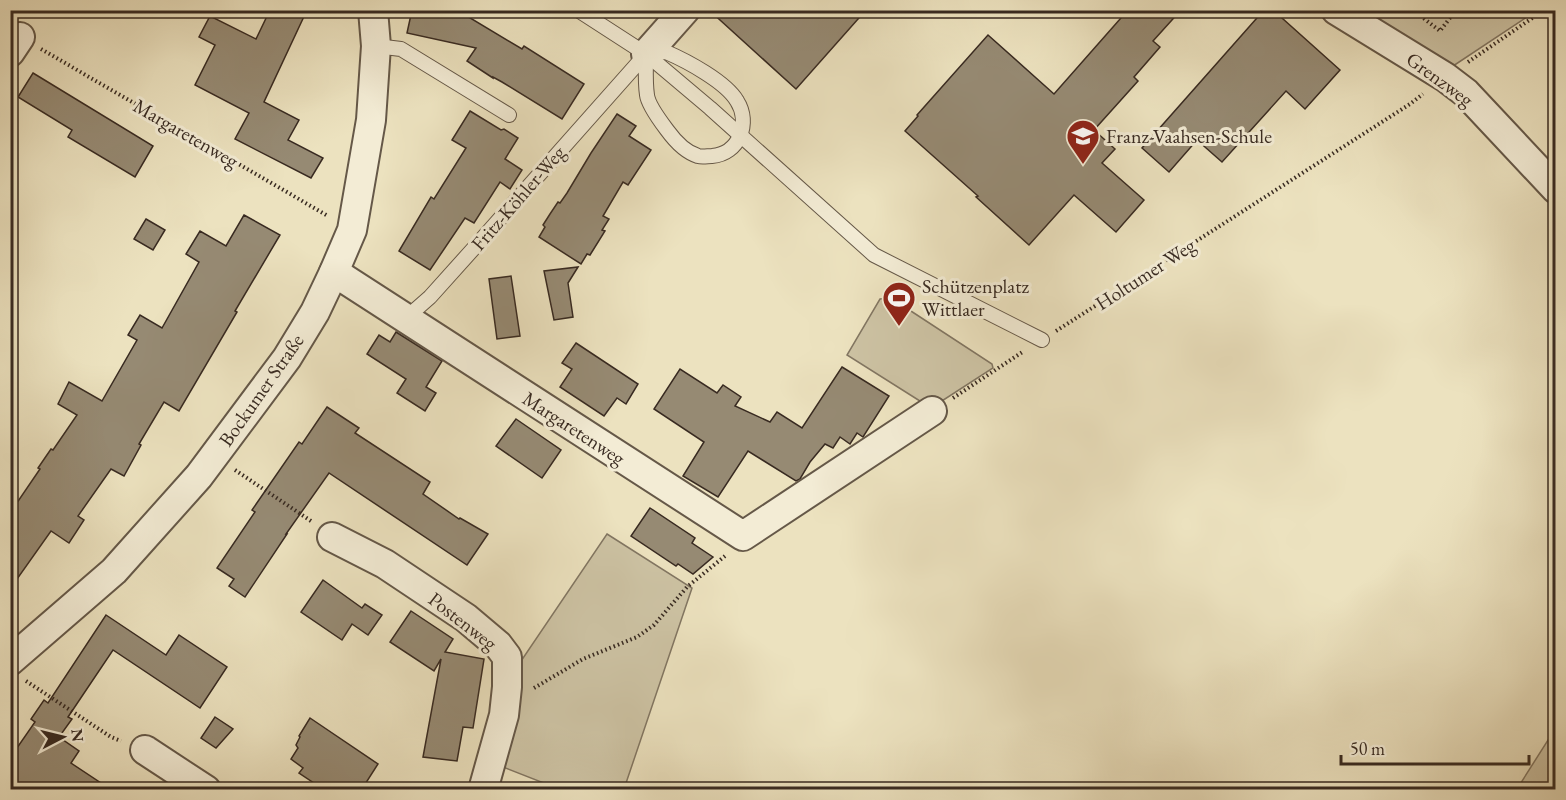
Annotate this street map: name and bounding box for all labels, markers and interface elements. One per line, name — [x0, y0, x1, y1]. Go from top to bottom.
street label: Grenzweg — [1401, 46, 1479, 112]
street label: Margaretenweg — [129, 92, 244, 174]
school or university icon: Franz-Vaahsen-Schule — [1065, 118, 1101, 165]
place label: Franz-Vaahsen-Schule — [1106, 123, 1272, 149]
street label: Fritz-Köhler-Weg — [465, 140, 571, 256]
street label: Holtumer Weg — [1090, 232, 1200, 316]
place label: Schützenplatz Wittlaer — [922, 273, 1030, 322]
sports icon: Schützenplatz Wittlaer — [881, 280, 917, 327]
street label: Bockumer Straße — [213, 328, 310, 451]
street label: Margaretenweg — [518, 385, 631, 471]
street label: Postenweg — [423, 586, 503, 656]
north arrow — [33, 707, 93, 767]
text: N — [66, 728, 89, 743]
scale bar — [1341, 728, 1528, 766]
text: 50 m — [1350, 737, 1385, 760]

